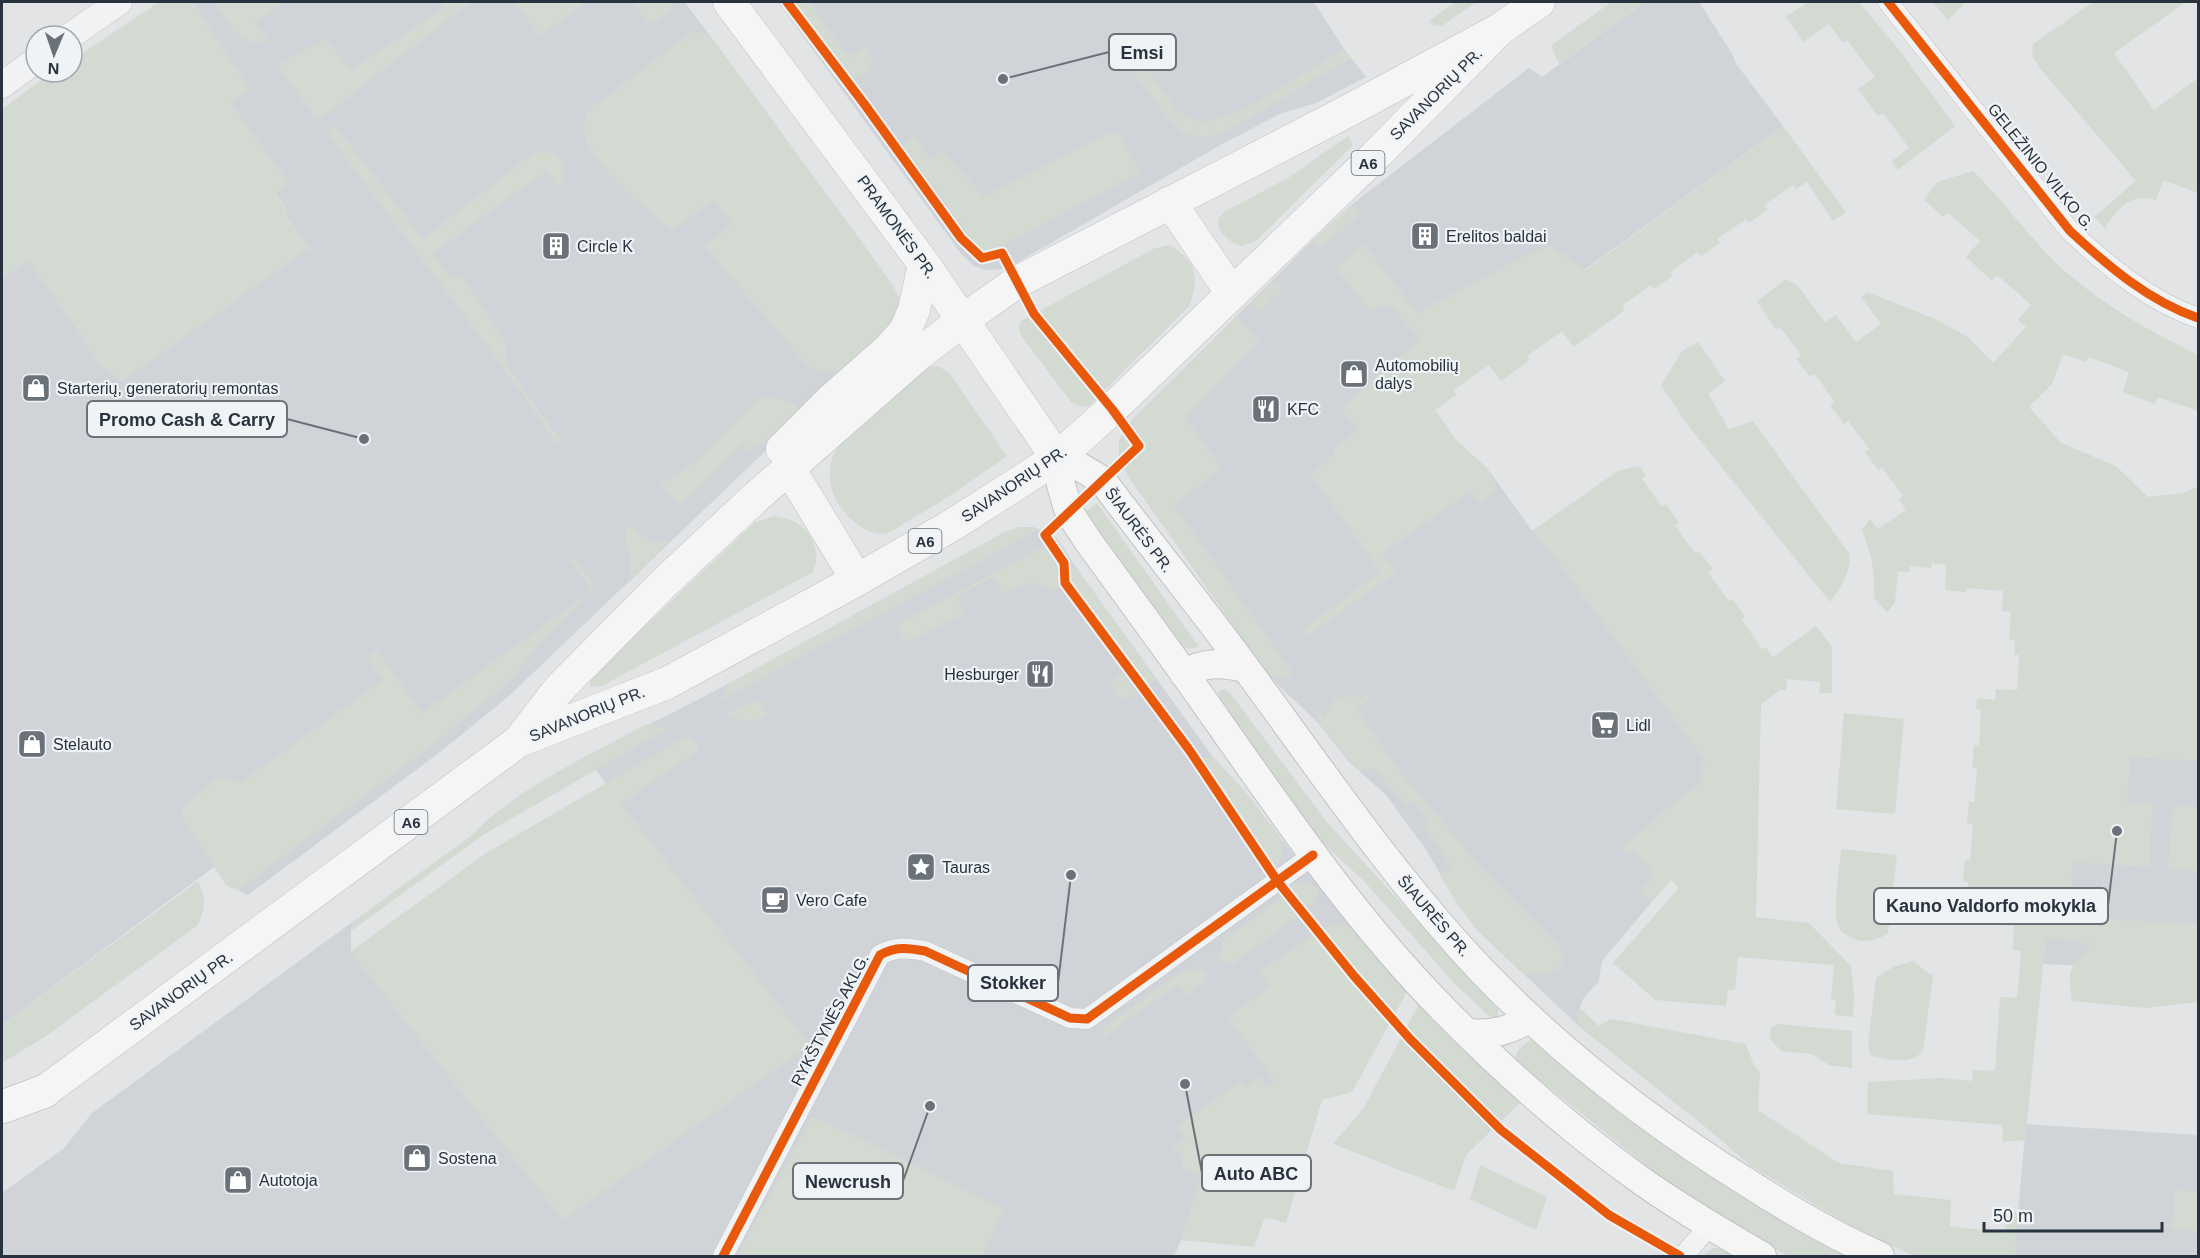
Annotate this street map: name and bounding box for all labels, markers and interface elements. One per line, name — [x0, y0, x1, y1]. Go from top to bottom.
north arrow — [24, 24, 84, 84]
callout: Emsi — [1109, 34, 1176, 70]
text: Emsi — [1120, 43, 1164, 63]
street label: SAVANORIŲ PR. — [1387, 45, 1485, 143]
text: N — [47, 60, 60, 77]
street label: GELEŽINIO VILKO G. — [1985, 100, 2098, 234]
road number: A6 — [1352, 151, 1384, 175]
street label: PRAMONĖS PR. — [854, 172, 941, 282]
building icon: Erelitos baldai — [1409, 220, 1441, 252]
place label: Erelitos baldai — [1446, 228, 1547, 245]
building icon: Circle K — [540, 230, 572, 262]
place label: Circle K — [577, 238, 633, 255]
place label: Automobilių dalys — [1375, 357, 1459, 392]
shop icon: Automobilių dalys — [1338, 358, 1370, 390]
shop icon: Starterių, generatorių remontas — [20, 372, 52, 404]
place label: Starterių, generatorių remontas — [57, 380, 278, 397]
restaurant icon: KFC — [1250, 393, 1282, 425]
callout: Promo Cash & Carry — [87, 401, 287, 437]
place label: KFC — [1287, 401, 1319, 418]
text: Promo Cash & Carry — [99, 410, 275, 430]
street label: SAVANORIŲ PR. — [958, 443, 1070, 525]
street label: ŠIAURĖS PR. — [1102, 484, 1177, 576]
road number: A6 — [908, 529, 942, 553]
restaurant icon: Hesburger — [1024, 658, 1056, 690]
place label: Hesburger — [944, 666, 1020, 683]
street label: SAVANORIŲ PR. — [527, 683, 647, 745]
supermarket icon: Lidl — [1589, 709, 1621, 741]
place label: Lidl — [1626, 717, 1651, 734]
shop icon: Stelauto — [16, 728, 48, 760]
place label: Stelauto — [53, 736, 112, 753]
road number: A6 — [394, 810, 428, 834]
place icon: Tauras — [905, 851, 937, 883]
place label: Tauras — [942, 859, 990, 876]
street label: ŠIAURĖS PR. — [1394, 872, 1474, 960]
cafe icon: Vero Cafe — [759, 884, 791, 916]
callout: Kauno Valdorfo mokykla — [1874, 888, 2108, 924]
place label: Vero Cafe — [796, 892, 867, 909]
text: Kauno Valdorfo mokykla — [1886, 896, 2097, 916]
street label: SAVANORIŲ PR. — [126, 948, 236, 1034]
street label: RYKŠTYNĖS AKLG. — [787, 950, 872, 1089]
callout: Stokker — [968, 965, 1058, 1001]
text: Stokker — [980, 973, 1046, 993]
shop icon: Sostena — [401, 1142, 433, 1174]
place label: Sostena — [438, 1150, 497, 1167]
callout: Auto ABC — [1202, 1155, 1311, 1191]
callout: Newcrush — [793, 1163, 903, 1199]
shop icon: Autotoja — [222, 1164, 254, 1196]
text: Auto ABC — [1214, 1164, 1298, 1184]
place label: Autotoja — [259, 1172, 318, 1189]
text: Newcrush — [805, 1172, 891, 1192]
scale bar — [1984, 1195, 2162, 1233]
text: 50 m — [1993, 1206, 2033, 1226]

